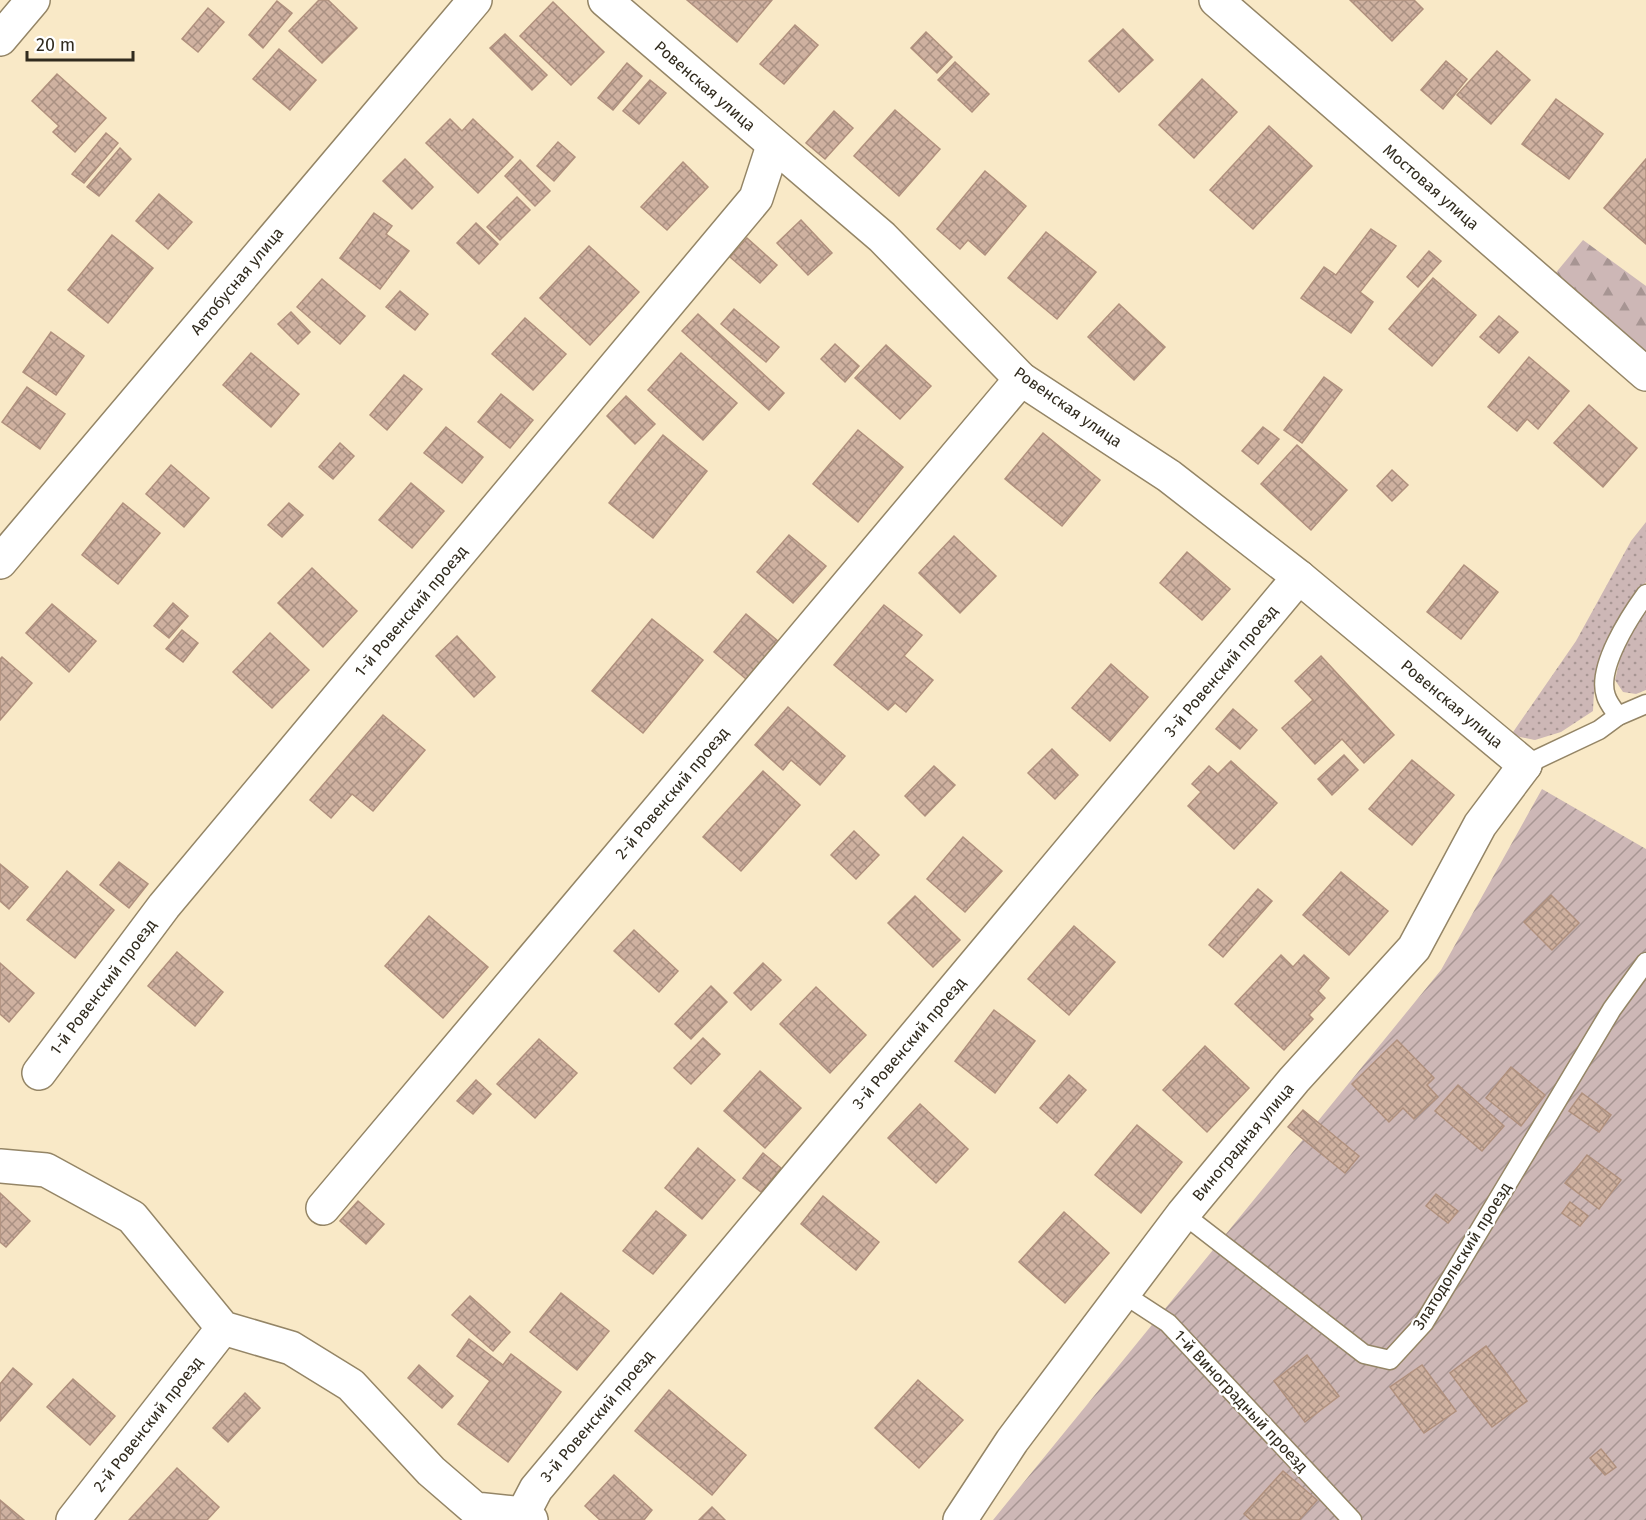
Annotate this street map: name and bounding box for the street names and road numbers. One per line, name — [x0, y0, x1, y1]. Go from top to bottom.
street label: Ровенская улица — [651, 37, 759, 135]
street label: Мостовая улица — [1379, 140, 1483, 234]
street label: Автобусная улица — [186, 223, 288, 339]
street label: Ровенская улица — [1010, 363, 1126, 451]
street label: 1-й Ровенский проезд — [351, 542, 471, 680]
street label: 3-й Ровенский проезд — [1160, 601, 1282, 741]
street label: Ровенская улица — [1397, 656, 1507, 752]
street label: 2-й Ровенский проезд — [611, 723, 733, 863]
street label: 1-й Ровенский проезд — [46, 915, 160, 1059]
street label: 3-й Ровенский проезд — [848, 973, 970, 1113]
street label: Виноградная улица — [1188, 1079, 1298, 1205]
street label: Златодольский проезд — [1409, 1179, 1515, 1333]
street label: 1-й Виноградный проезд — [1170, 1326, 1312, 1476]
street label: 3-й Ровенский проезд — [536, 1346, 658, 1486]
street label: 2-й Ровенский проезд — [89, 1353, 207, 1495]

